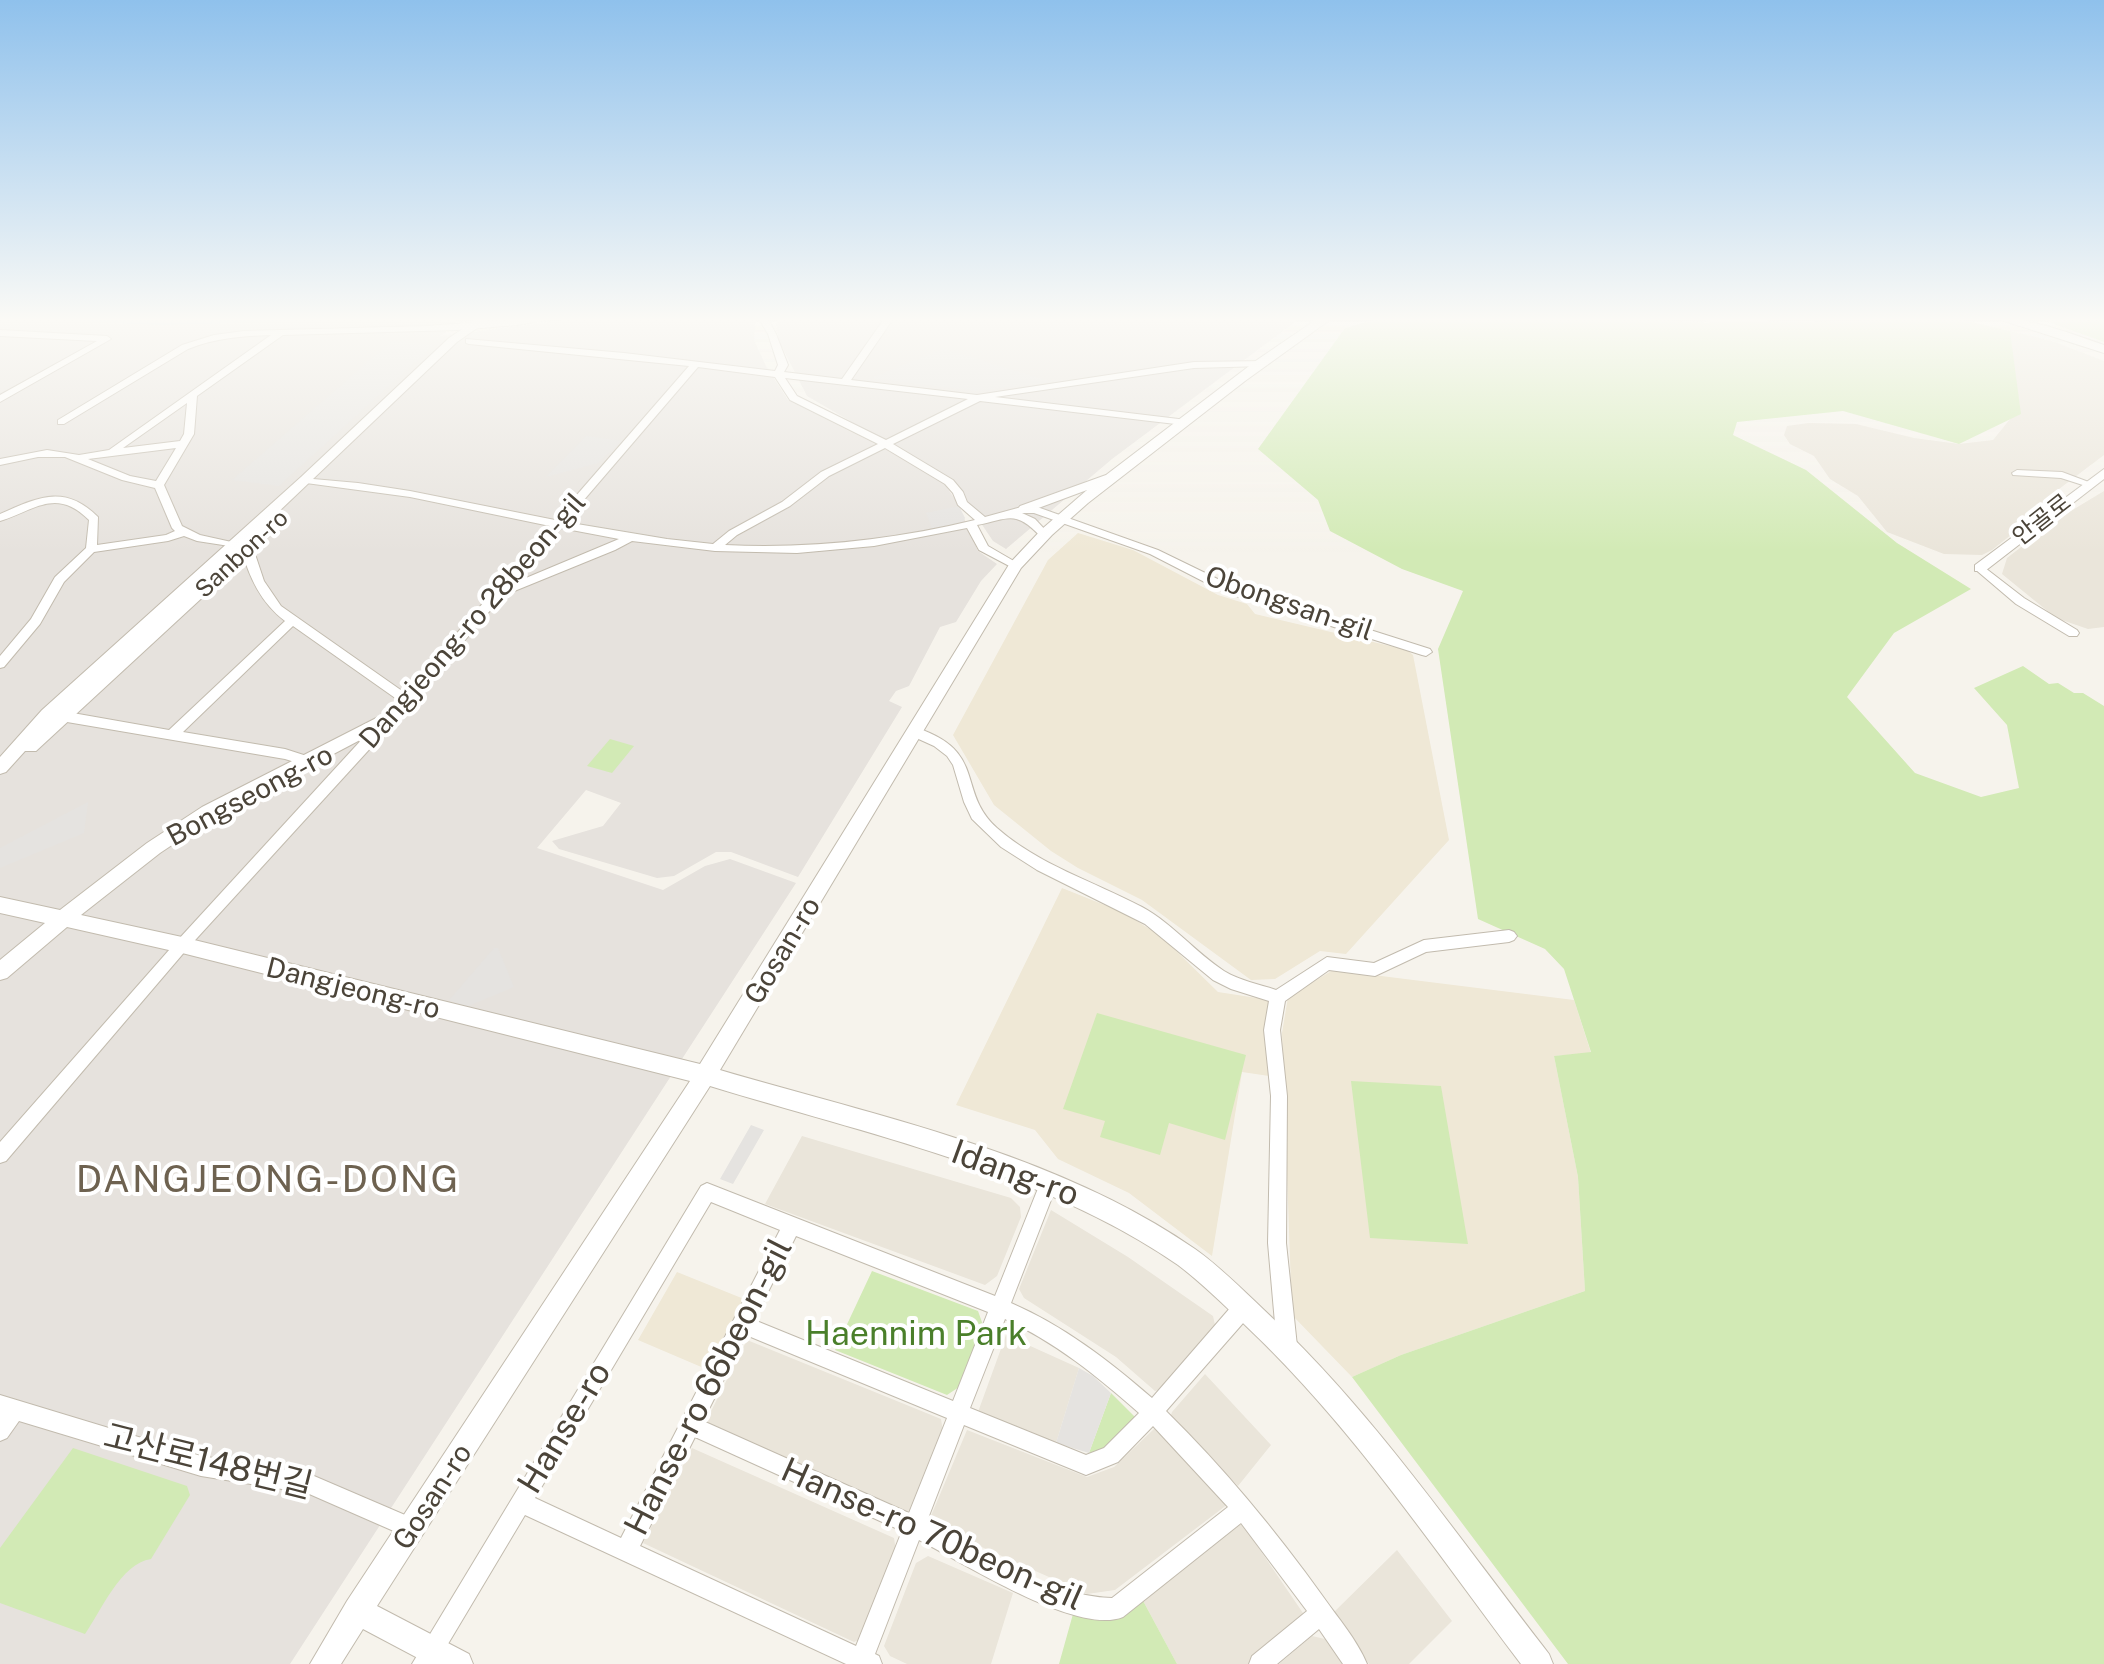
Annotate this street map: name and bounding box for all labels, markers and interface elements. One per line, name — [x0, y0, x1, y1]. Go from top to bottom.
street label: Dangjeong-ro 28beon-gil — [353, 486, 593, 756]
street label: 안골로 — [2007, 488, 2077, 552]
street label: Sanbon-ro — [190, 504, 294, 604]
street label: Obongsan-gil — [1201, 560, 1377, 648]
street label: Bongseong-ro — [161, 738, 339, 854]
street label: Gosan-ro — [738, 891, 828, 1011]
street label: Dangjeong-ro — [263, 951, 443, 1027]
street label: Idang-ro — [946, 1132, 1084, 1216]
district label: DANGJEONG-DONG — [76, 1157, 460, 1203]
street label: Hanse-ro 66beon-gil — [616, 1232, 802, 1542]
park label: Haennim Park — [805, 1315, 1027, 1355]
street label: Hanse-ro — [510, 1355, 620, 1501]
street label: 고산로148번길 — [99, 1416, 317, 1508]
street label: Gosan-ro — [386, 1438, 480, 1556]
street label: Hanse-ro 70beon-gil — [775, 1450, 1089, 1620]

